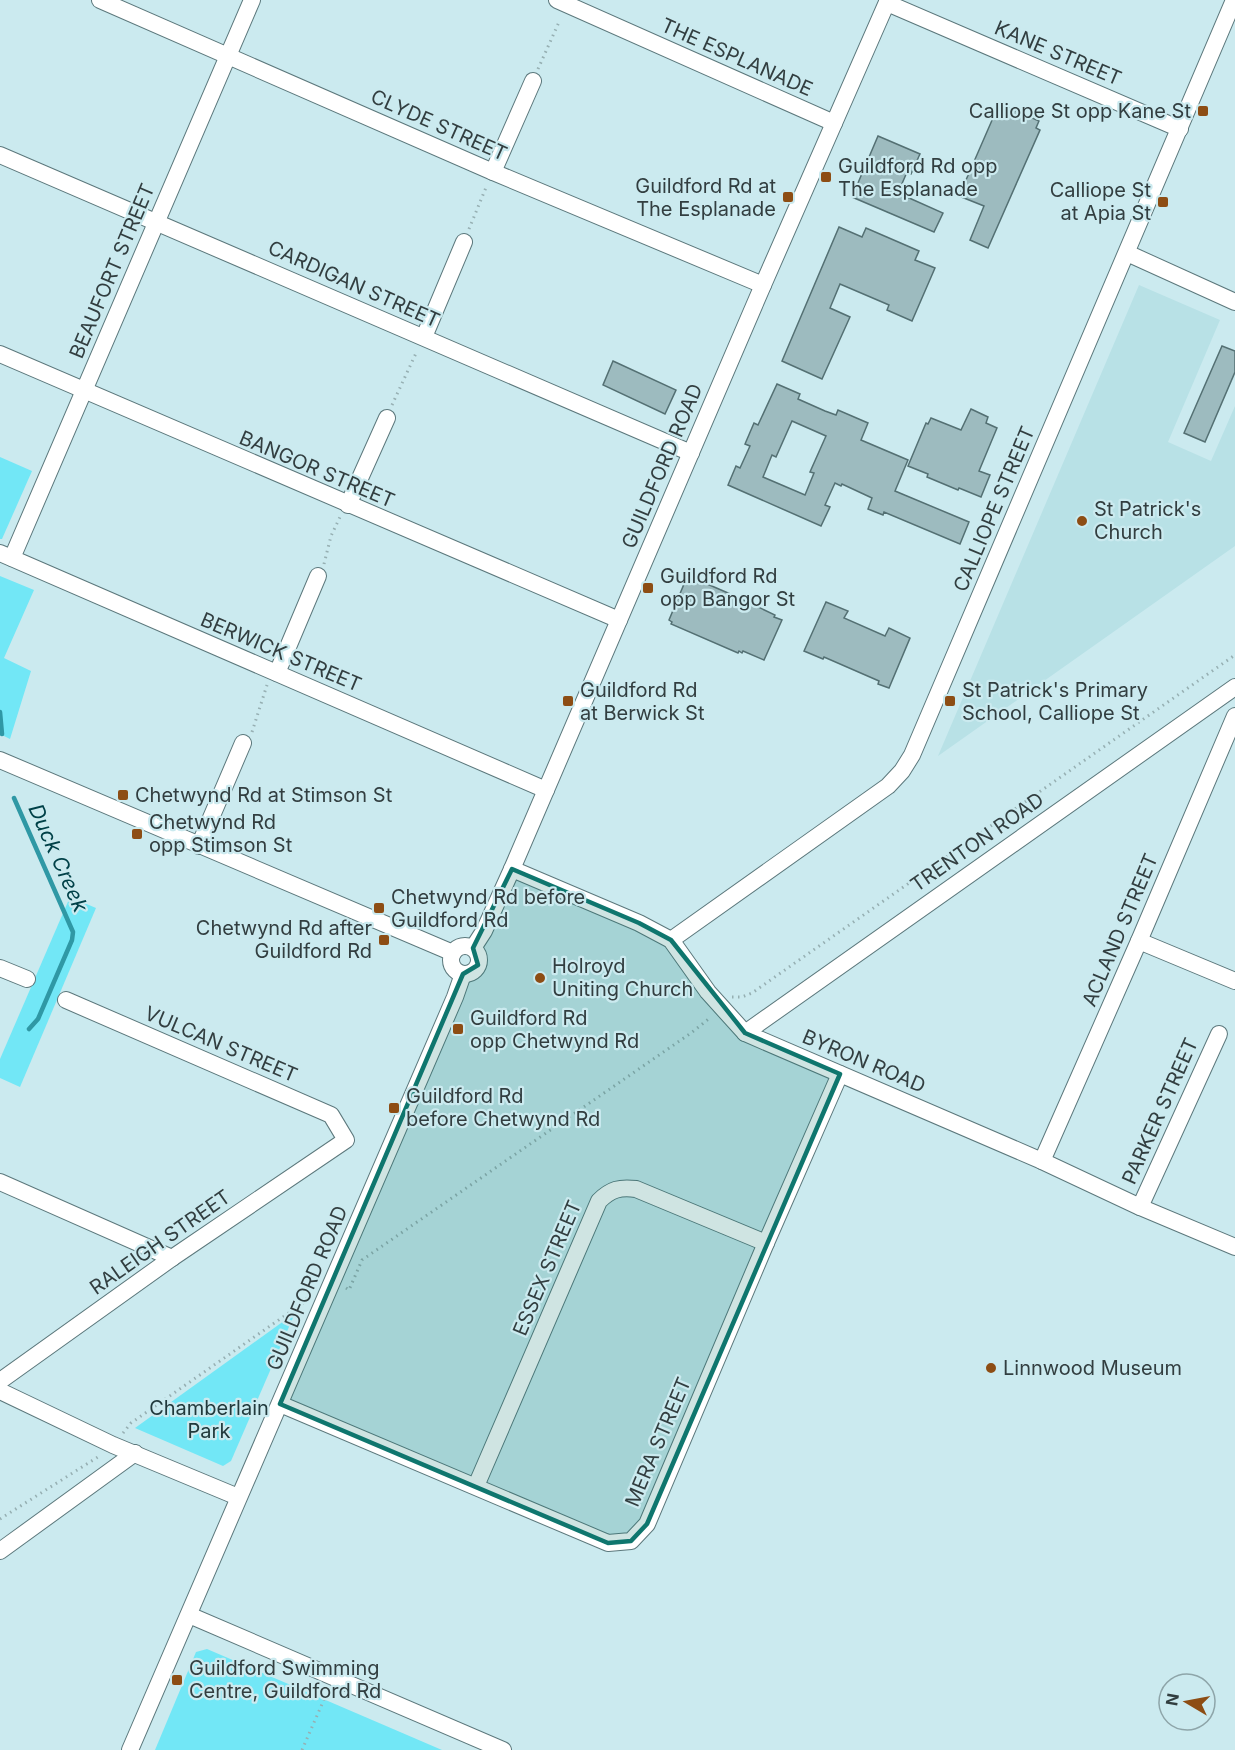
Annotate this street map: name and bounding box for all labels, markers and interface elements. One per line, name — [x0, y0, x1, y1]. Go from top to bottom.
street label: THE ESPLANADE — [657, 13, 817, 101]
street label: KANE STREET — [991, 15, 1125, 91]
street label: CLYDE STREET — [367, 84, 511, 166]
place label: Calliope St opp Kane St — [969, 99, 1191, 123]
marker: Calliope St opp Kane St — [1196, 104, 1210, 118]
place label: Guildford Rd opp The Esplanade — [838, 154, 998, 201]
marker: Guildford Rd opp The Esplanade — [819, 170, 833, 184]
place label: Guildford Rd at The Esplanade — [635, 174, 776, 221]
place label: Calliope St at Apia St — [1050, 178, 1151, 225]
street label: BEAUFORT STREET — [64, 180, 160, 362]
marker: Guildford Rd at The Esplanade — [781, 190, 795, 204]
marker: Calliope St at Apia St — [1156, 195, 1170, 209]
street label: CARDIGAN STREET — [265, 235, 443, 333]
street label: GUILDFORD ROAD — [616, 380, 708, 552]
street label: CALLIOPE STREET — [948, 423, 1040, 595]
street label: BANGOR STREET — [236, 425, 398, 513]
place label: St Patrick's Church — [1094, 497, 1201, 544]
marker: St Patrick's Church — [1075, 514, 1089, 528]
place label: Guildford Rd opp Bangor St — [660, 564, 795, 611]
marker: Guildford Rd opp Bangor St — [641, 581, 655, 595]
street label: BERWICK STREET — [197, 607, 365, 697]
place label: Guildford Rd at Berwick St — [580, 678, 705, 725]
place label: St Patrick's Primary School, Calliope St — [962, 678, 1148, 725]
marker: Guildford Rd at Berwick St — [561, 694, 575, 708]
marker: St Patrick's Primary School, Calliope St — [943, 694, 957, 708]
place label: Chetwynd Rd at Stimson St — [135, 783, 393, 807]
street label: TRENTON ROAD — [906, 787, 1048, 897]
marker: Chetwynd Rd at Stimson St — [116, 788, 130, 802]
water label: Duck Creek — [24, 800, 94, 916]
place label: Chetwynd Rd opp Stimson St — [149, 810, 293, 857]
marker: Chetwynd Rd opp Stimson St — [130, 827, 144, 841]
street label: ACLAND STREET — [1077, 850, 1163, 1010]
place label: Chetwynd Rd before Guildford Rd — [391, 885, 585, 932]
marker: Chetwynd Rd before Guildford Rd — [372, 901, 386, 915]
place label: Chetwynd Rd after Guildford Rd — [196, 916, 372, 963]
marker: Chetwynd Rd after Guildford Rd — [377, 933, 391, 947]
place label: Holroyd Uniting Church — [552, 954, 693, 1001]
marker: Holroyd Uniting Church — [533, 971, 547, 985]
street label: VULCAN STREET — [141, 1001, 301, 1087]
place label: Guildford Rd opp Chetwynd Rd — [470, 1006, 639, 1053]
marker: Guildford Rd opp Chetwynd Rd — [451, 1022, 465, 1036]
street label: BYRON ROAD — [799, 1024, 929, 1098]
street label: PARKER STREET — [1117, 1034, 1203, 1188]
place label: Guildford Rd before Chetwynd Rd — [406, 1084, 600, 1131]
marker: Guildford Rd before Chetwynd Rd — [387, 1101, 401, 1115]
street label: RALEIGH STREET — [85, 1184, 235, 1300]
street label: ESSEX STREET — [508, 1197, 586, 1339]
street label: GUILDFORD ROAD — [261, 1202, 353, 1374]
place label: Linnwood Museum — [1003, 1356, 1182, 1380]
marker: Linnwood Museum — [984, 1361, 998, 1375]
street label: MERA STREET — [620, 1374, 696, 1510]
park label: Chamberlain Park — [149, 1396, 269, 1443]
place label: Guildford Swimming Centre, Guildford Rd — [189, 1656, 381, 1703]
north arrow — [1157, 1672, 1217, 1732]
marker: Guildford Swimming Centre, Guildford Rd — [170, 1673, 184, 1687]
text: N — [1161, 1692, 1183, 1707]

